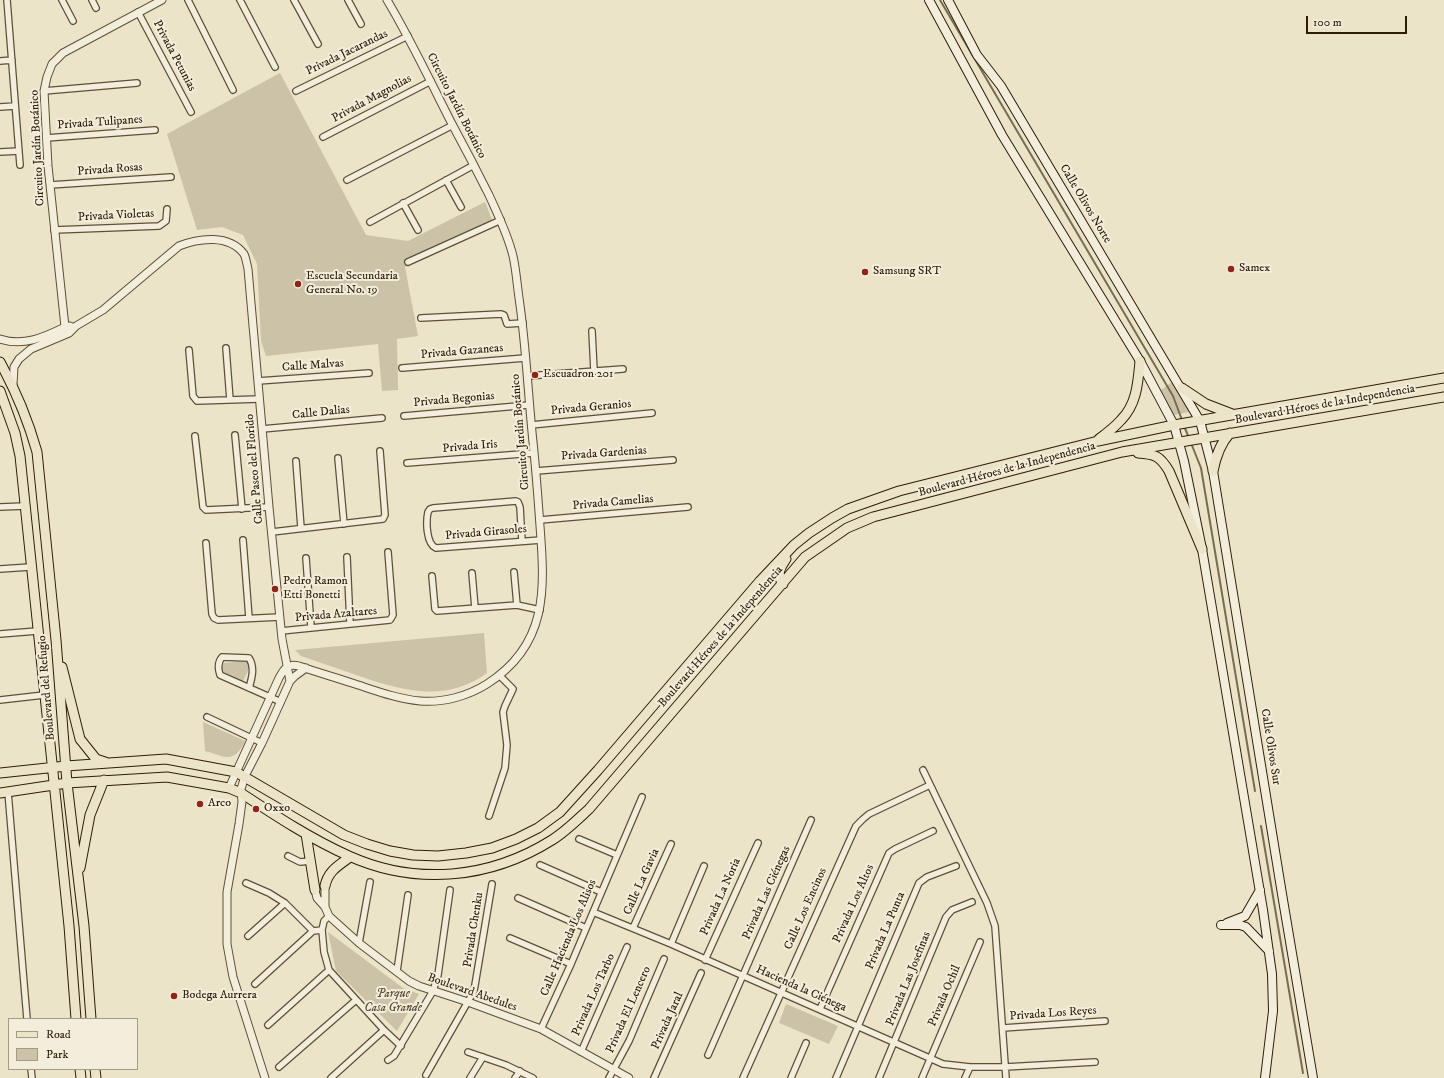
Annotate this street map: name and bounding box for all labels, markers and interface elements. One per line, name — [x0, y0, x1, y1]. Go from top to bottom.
scale bar — [1308, 8, 1409, 34]
text: 100 m — [1313, 15, 1342, 30]
street label: Privada Petunias — [149, 18, 199, 94]
street label: Privada Jacarandas — [304, 27, 390, 79]
street label: Circuito Jardín Botánico — [423, 51, 489, 161]
street label: Privada Magnolias — [330, 72, 414, 126]
street label: Circuito Jardín Botánico — [28, 89, 48, 207]
street label: Privada Tulipanes — [57, 113, 143, 133]
street label: Privada Rosas — [77, 161, 143, 179]
street label: Calle Olivos Norte — [1056, 162, 1114, 246]
street label: Privada Violetas — [77, 207, 155, 225]
place label: Samex — [1239, 262, 1270, 276]
marker: Samex — [1226, 264, 1236, 274]
place label: Samsung SRT — [873, 265, 941, 279]
marker: Samsung SRT — [860, 267, 870, 277]
place label: Escuela Secundaria General No. 19 — [306, 270, 398, 298]
marker: Escuela Secundaria General No. 19 — [293, 279, 303, 289]
street label: Privada Gazaneas — [420, 341, 504, 363]
street label: Calle Malvas — [282, 357, 344, 375]
place label: Escuadron 201 — [543, 368, 613, 382]
marker: Escuadron 201 — [530, 370, 540, 380]
street label: Circuito Jardín Botánico — [509, 373, 533, 491]
street label: Boulevard Héroes de la Independencia — [1234, 382, 1416, 428]
street label: Privada Begonias — [413, 389, 495, 411]
street label: Privada Geranios — [550, 397, 632, 419]
street label: Calle Dalias — [292, 403, 350, 423]
street label: Calle Paseo del Florido — [243, 413, 267, 525]
street label: Privada Iris — [442, 437, 498, 457]
street label: Boulevard Héroes de la Independencia — [917, 439, 1097, 501]
street label: Privada Gardenias — [561, 444, 647, 464]
street label: Privada Camelias — [572, 492, 654, 514]
street label: Privada Girasoles — [445, 522, 527, 544]
street label: Boulevard Héroes de la Independencia — [656, 563, 786, 711]
place label: Pedro Ramon Etti Bonetti — [283, 575, 348, 603]
marker: Pedro Ramon Etti Bonetti — [270, 584, 280, 594]
street label: Privada Azaltares — [294, 604, 378, 626]
street label: Boulevard del Refugio — [35, 635, 59, 741]
street label: Calle Olivos Sur — [1257, 708, 1283, 786]
place label: Arco — [208, 797, 231, 811]
marker: Arco — [195, 799, 205, 809]
place label: Oxxo — [264, 802, 290, 816]
marker: Oxxo — [251, 804, 261, 814]
street label: Privada Las Ciénegas — [740, 844, 794, 942]
street label: Calle La Gavia — [621, 847, 663, 917]
street label: Privada La Noria — [698, 856, 744, 938]
street label: Privada Los Altos — [830, 862, 878, 946]
street label: Calle Los Encinos — [782, 866, 830, 952]
street label: Calle Hacienda Los Alisos — [538, 877, 600, 999]
street label: Privada La Punta — [863, 890, 909, 972]
street label: Privada Chenku — [461, 891, 487, 969]
street label: Privada Las Josefinas — [884, 930, 934, 1028]
street label: Privada Los Tarbo — [569, 952, 619, 1038]
street label: Hacienda la Ciénega — [753, 963, 849, 1015]
street label: Privada Ochil — [926, 963, 964, 1029]
street label: Privada El Lencero — [603, 964, 655, 1056]
street label: Boulevard Abedules — [425, 971, 519, 1015]
park label: Parque Casa Grande — [364, 988, 422, 1016]
place label: Bodega Aurrera — [182, 989, 257, 1003]
street label: Privada Jaral — [649, 990, 687, 1052]
marker: Bodega Aurrera — [169, 991, 179, 1001]
street label: Privada Los Reyes — [1009, 1004, 1097, 1024]
legend — [8, 1018, 138, 1070]
text: Road — [46, 1027, 71, 1042]
text: Park — [46, 1047, 68, 1062]

